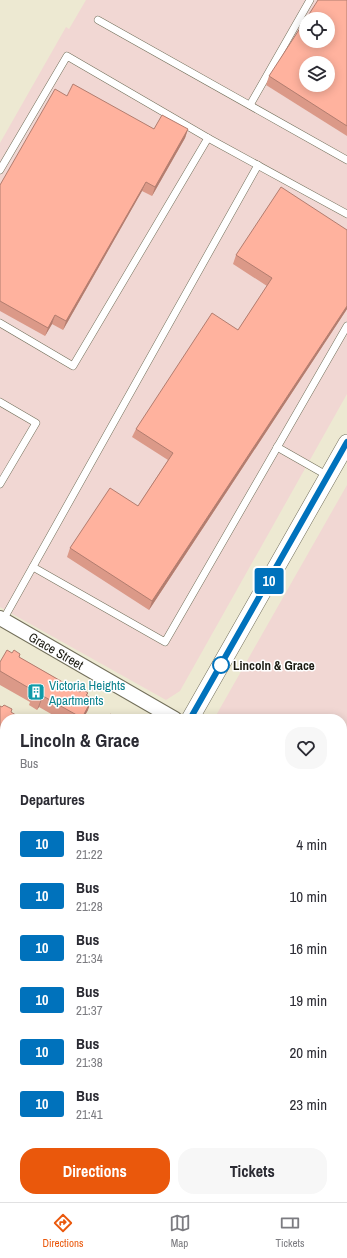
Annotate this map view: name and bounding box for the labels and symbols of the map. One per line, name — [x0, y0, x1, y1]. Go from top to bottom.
line badge: 10 — [251, 568, 287, 594]
street label: Grace Street — [26, 628, 87, 673]
marker: Lincoln & Grace — [212, 656, 230, 674]
place label: Lincoln & Grace — [233, 657, 315, 674]
place label: Victoria Heights Apartments — [48, 677, 125, 709]
building icon: Victoria Heights Apartments — [26, 682, 46, 702]

